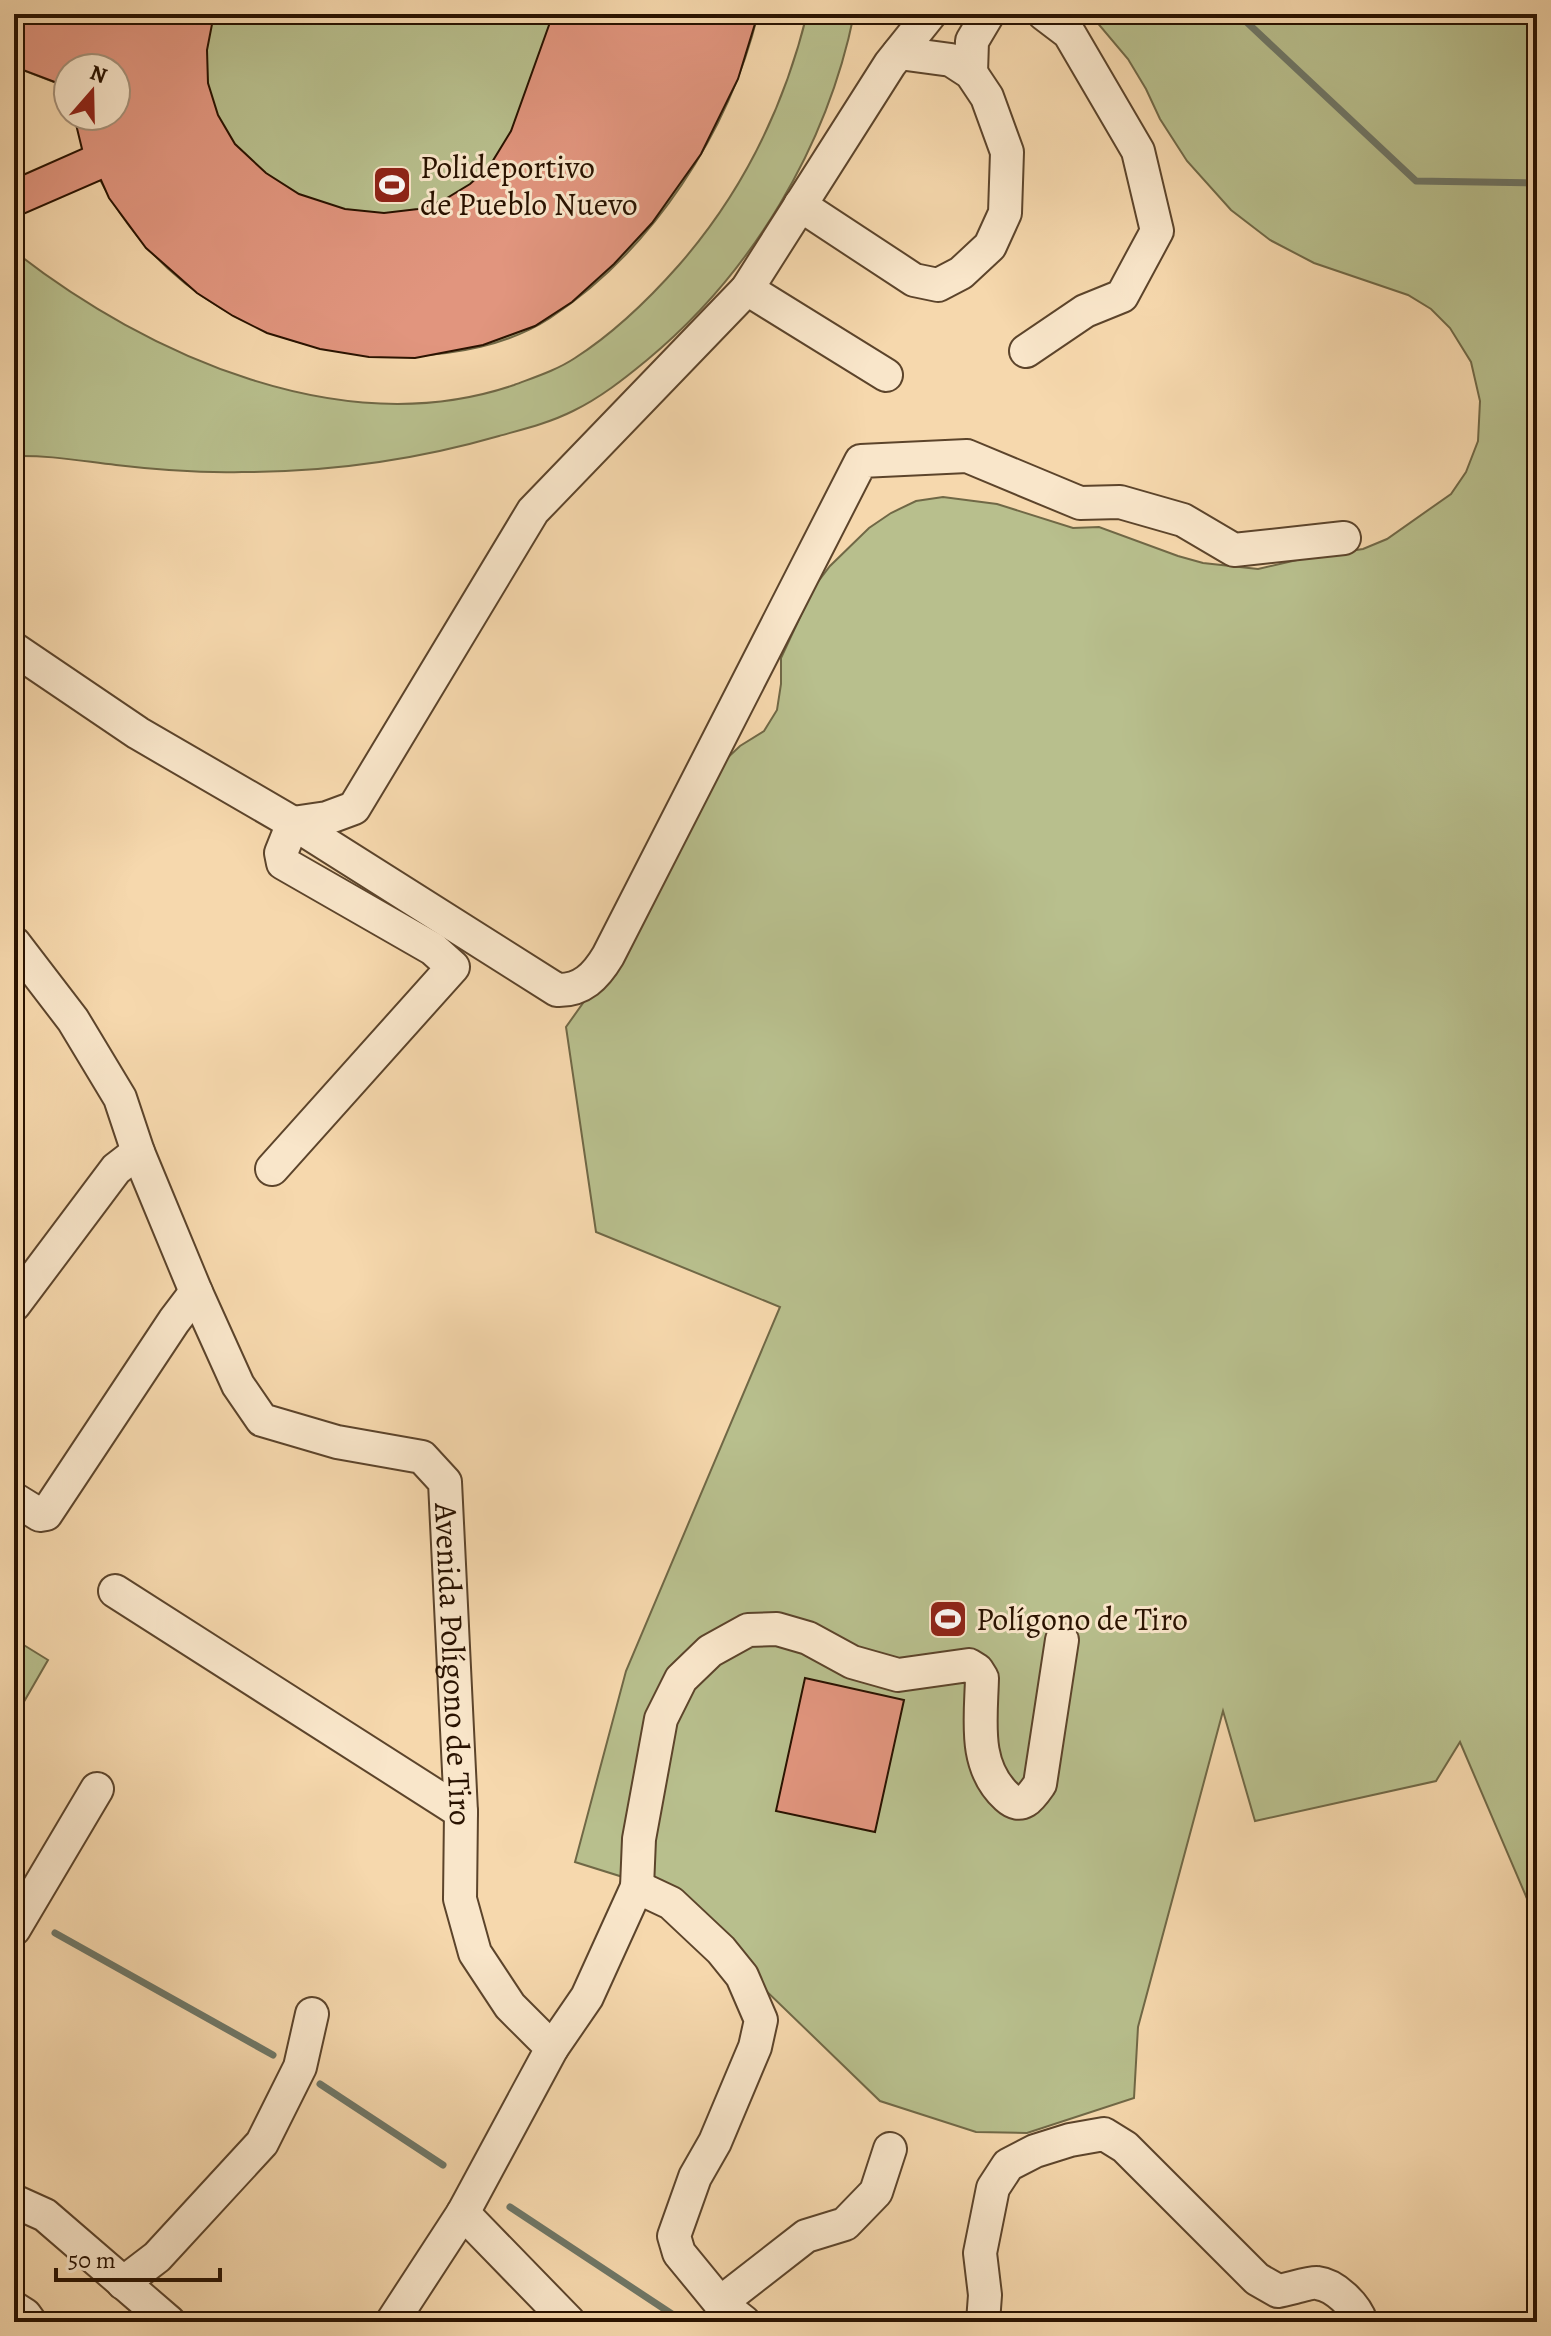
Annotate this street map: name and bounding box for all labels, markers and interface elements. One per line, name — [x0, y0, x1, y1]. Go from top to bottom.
north arrow — [52, 52, 132, 132]
text: N — [86, 57, 111, 91]
place label: Polideportivo de Pueblo Nuevo — [420, 145, 638, 226]
sports icon: Polideportivo de Pueblo Nuevo — [371, 164, 413, 206]
street label: Avenida Polígono de Tiro — [424, 1501, 483, 1826]
place label: Polígono de Tiro — [976, 1597, 1188, 1641]
sports icon: Polígono de Tiro — [927, 1598, 969, 1640]
scale bar — [56, 2232, 220, 2282]
text: 50 m — [68, 2244, 116, 2276]

